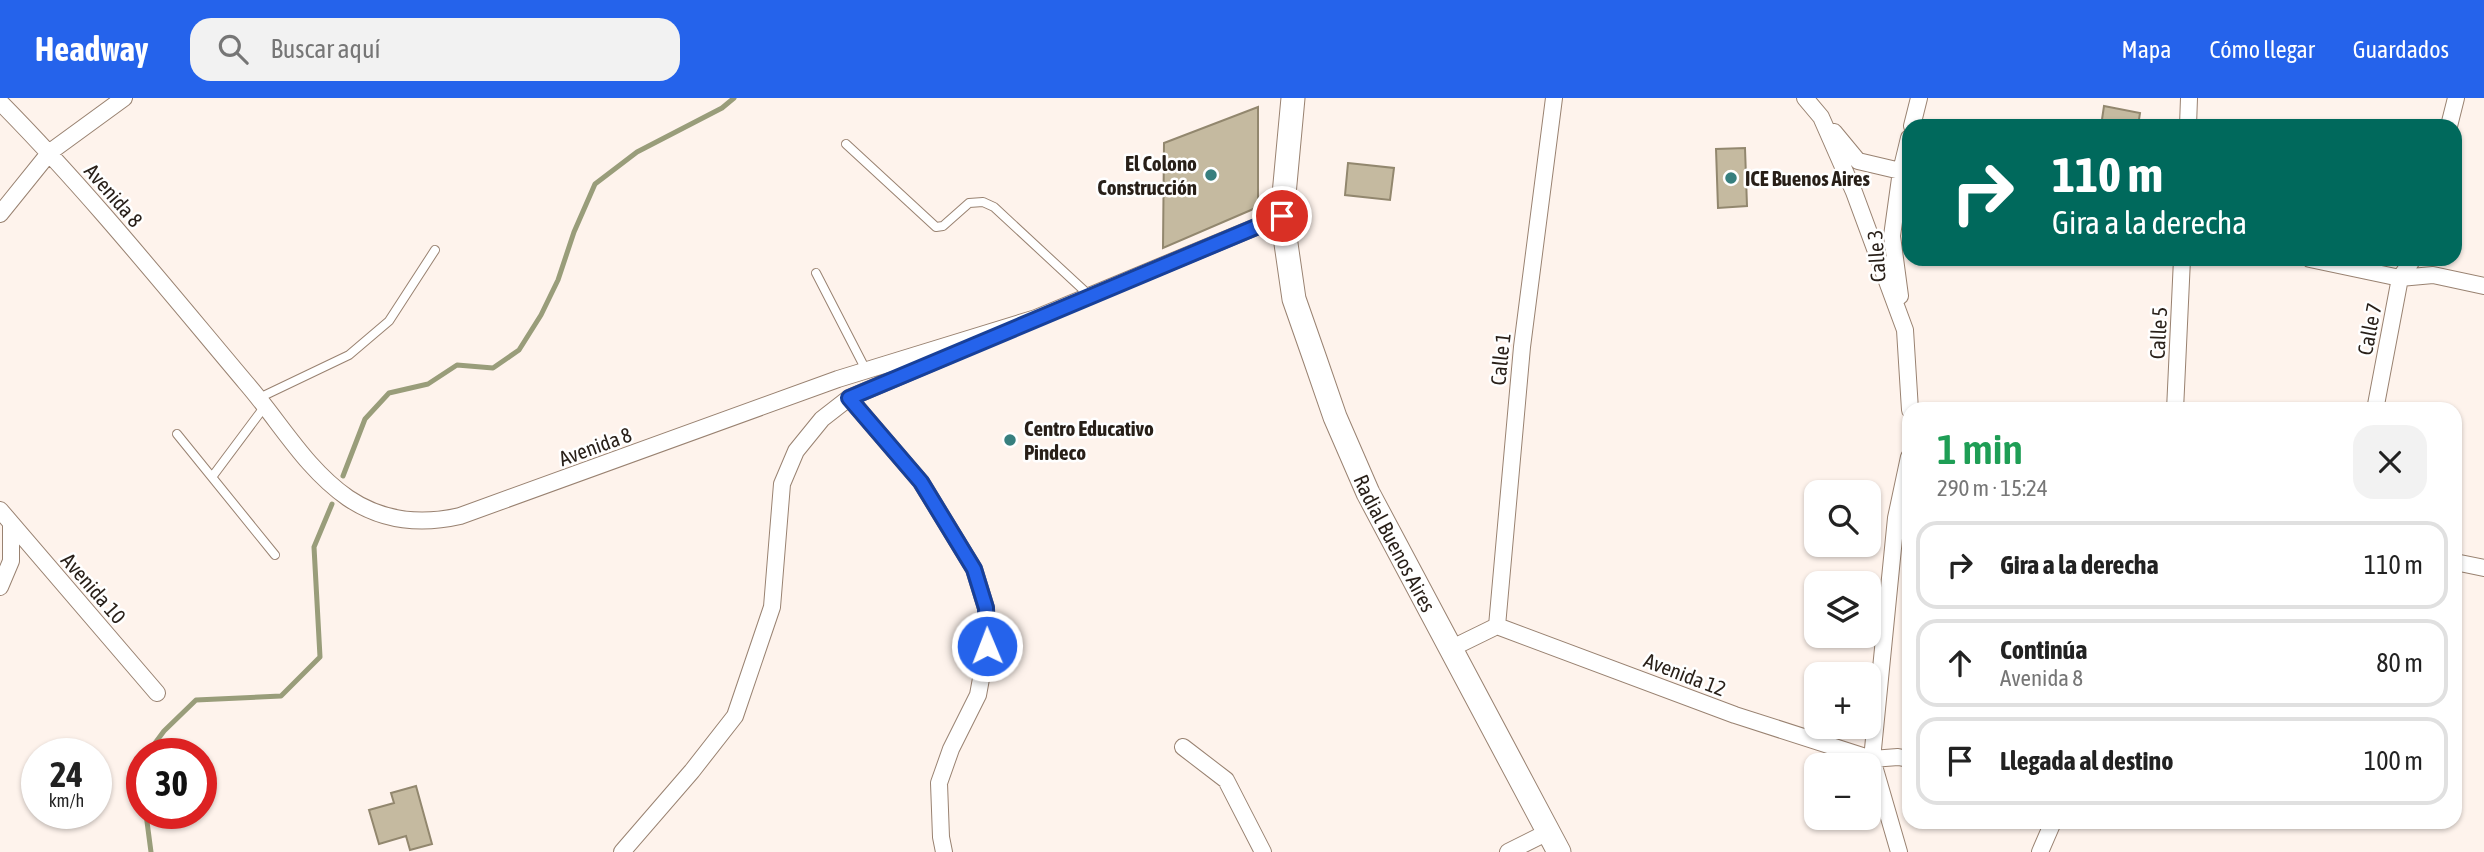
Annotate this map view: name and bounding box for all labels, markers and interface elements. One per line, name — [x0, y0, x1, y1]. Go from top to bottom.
search box — [190, 18, 680, 81]
text: Headway — [35, 30, 148, 68]
icon: search — [214, 30, 252, 68]
text: Buscar aquí — [270, 34, 380, 64]
text: Mapa — [2122, 36, 2171, 63]
text: Cómo llegar — [2209, 36, 2315, 63]
text: Guardados — [2353, 36, 2449, 63]
text: 110 m — [2052, 146, 2163, 202]
icon: right — [1937, 147, 2028, 238]
place label: El Colono Construcción — [1097, 151, 1197, 199]
street label: Avenida 8 — [80, 159, 148, 232]
place label: ICE Buenos Aires — [1745, 166, 1870, 190]
marker: El Colono Construcción — [1203, 167, 1219, 183]
marker: ICE Buenos Aires — [1723, 170, 1739, 186]
pin — [1252, 186, 1312, 246]
icon: arrive — [1263, 197, 1301, 235]
text: Gira a la derecha — [2052, 204, 2247, 241]
street label: Calle 3 — [1862, 229, 1890, 283]
street label: Calle 7 — [2352, 301, 2386, 357]
street label: Calle 5 — [2145, 306, 2171, 360]
street label: Calle 1 — [1485, 332, 1515, 386]
place label: Centro Educativo Pindeco — [1024, 416, 1154, 464]
street label: Avenida 8 — [555, 422, 635, 470]
text: 1 min — [1937, 425, 2023, 473]
button: close — [2353, 425, 2427, 499]
marker: Centro Educativo Pindeco — [1002, 432, 1018, 448]
street label: Radial Buenos Aires — [1349, 471, 1441, 616]
text: 290 m · 15:24 — [1937, 475, 2048, 501]
map controls — [1804, 480, 1881, 830]
button: search — [1804, 480, 1881, 557]
icon: right — [1941, 546, 1979, 584]
street label: Avenida 10 — [57, 548, 131, 628]
text: Gira a la derecha — [2000, 550, 2159, 580]
text: 110 m — [2364, 550, 2423, 580]
button: layers — [1804, 571, 1881, 648]
position arrow — [950, 609, 1024, 683]
text: Continúa — [2000, 635, 2087, 665]
icon: ahead — [1941, 644, 1979, 682]
street label: Avenida 12 — [1641, 647, 1729, 701]
text: 80 m — [2376, 648, 2423, 678]
button: + — [1804, 662, 1881, 739]
text: Avenida 8 — [2000, 665, 2083, 691]
speed limit sign: 30 — [126, 738, 217, 829]
icon: arrive — [1941, 742, 1979, 780]
text: Llegada al destino — [2000, 746, 2173, 776]
text: 100 m — [2364, 746, 2423, 776]
button: − — [1804, 753, 1881, 830]
text: 24 — [50, 754, 83, 794]
text: km/h — [49, 790, 84, 811]

